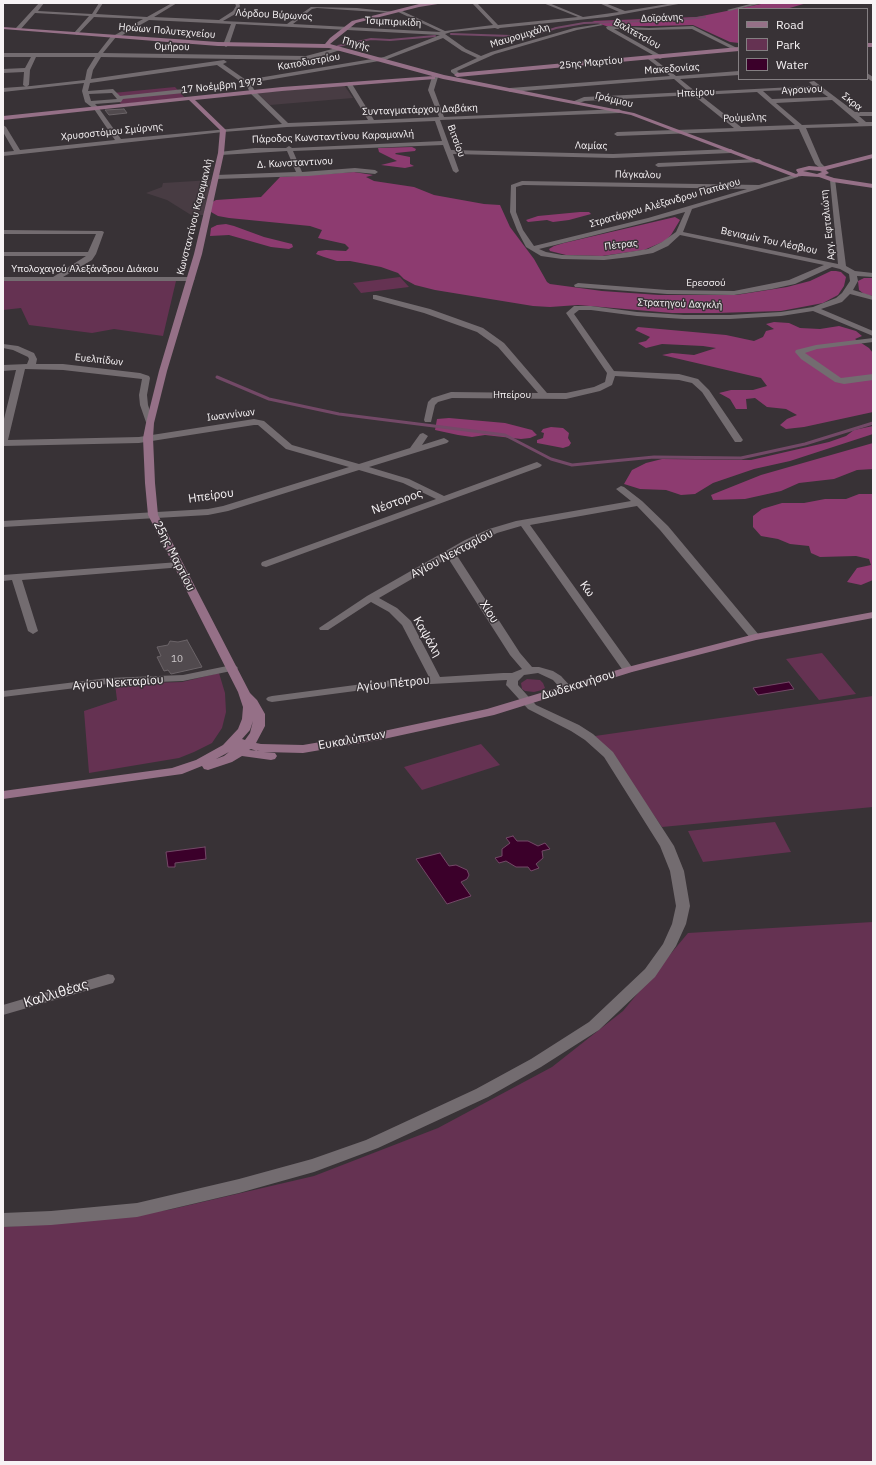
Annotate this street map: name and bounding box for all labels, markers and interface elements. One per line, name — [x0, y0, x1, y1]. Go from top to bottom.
street label: Λόρδου Βύρωνος — [235, 7, 313, 23]
legend — [738, 8, 868, 80]
street label: Δοϊράνης — [640, 11, 684, 25]
street label: Τσιμπιρικίδη — [364, 15, 422, 29]
street label: Βαλτετσίου — [611, 16, 663, 52]
text: Road — [776, 17, 804, 32]
street label: Ηρώων Πολυτεχνείου — [118, 21, 216, 41]
street label: Μαυρομιχάλη — [489, 21, 551, 51]
street label: Πηγής — [341, 34, 371, 54]
text: Park — [776, 37, 800, 52]
street label: Ομήρου — [154, 41, 190, 53]
street label: Καποδιστρίου — [277, 51, 341, 73]
street label: 25ης Μαρτίου — [559, 54, 623, 72]
text: Water — [776, 57, 808, 72]
street label: Μακεδονίας — [644, 61, 700, 77]
street label: 17 Νοέμβρη 1973 — [181, 76, 263, 96]
street label: Αγροινου — [781, 83, 823, 97]
street label: Ηπείρου — [677, 86, 715, 100]
street label: Γράμμου — [594, 90, 634, 110]
street label: Σκρα — [839, 90, 865, 114]
street label: Συνταγματάρχου Δαβάκη — [362, 102, 478, 118]
street label: Ρούμελης — [723, 111, 767, 125]
street label: Χρυσοστόμου Σμύρνης — [60, 121, 164, 143]
street label: Βιτσίου — [445, 123, 467, 159]
street label: Πάροδος Κωνσταντίνου Καραμανλή — [252, 128, 414, 146]
street label: Λαμίας — [575, 140, 607, 152]
street label: Δ. Κωνσταντινου — [257, 155, 333, 171]
street label: Κωνσταντίνου Καραμανλή — [175, 158, 215, 276]
street label: Πάγκαλου — [615, 169, 661, 181]
street label: Στρατάρχου Αλέξανδρου Παπάγου — [588, 176, 742, 230]
street label: Αργ. Εφταλιώτη — [818, 189, 838, 261]
street label: Βενιαμίν Του Λέσβιου — [720, 225, 818, 257]
street label: Πέτρας — [604, 237, 638, 253]
street label: Υπολοχαγού Αλεξάνδρου Διάκου — [11, 263, 159, 275]
street label: Ερεσσού — [686, 277, 726, 289]
street label: Στρατηγού Δαγκλή — [637, 297, 723, 311]
street label: Ευελπίδων — [74, 351, 124, 369]
street label: Ηπείρου — [493, 389, 531, 401]
street label: Ιωαννίνων — [206, 406, 256, 424]
street label: Ηπείρου — [187, 486, 235, 506]
street label: Νέστορος — [370, 486, 424, 518]
street label: 25ης Μαρτίου — [150, 519, 198, 593]
street label: Αγίου Νεκταρίου — [408, 526, 496, 582]
street label: Κω — [576, 578, 598, 600]
street label: Χίου — [476, 598, 502, 626]
street label: Καψάλη — [410, 614, 444, 660]
house number: 10 — [171, 653, 183, 665]
street label: Δωδεκανήσου — [539, 667, 617, 703]
street label: Αγίου Νεκταρίου — [72, 673, 164, 693]
street label: Αγίου Πέτρου — [356, 673, 430, 695]
street label: Ευκαλύπτων — [317, 727, 387, 753]
street label: Καλλιθέας — [22, 976, 90, 1012]

